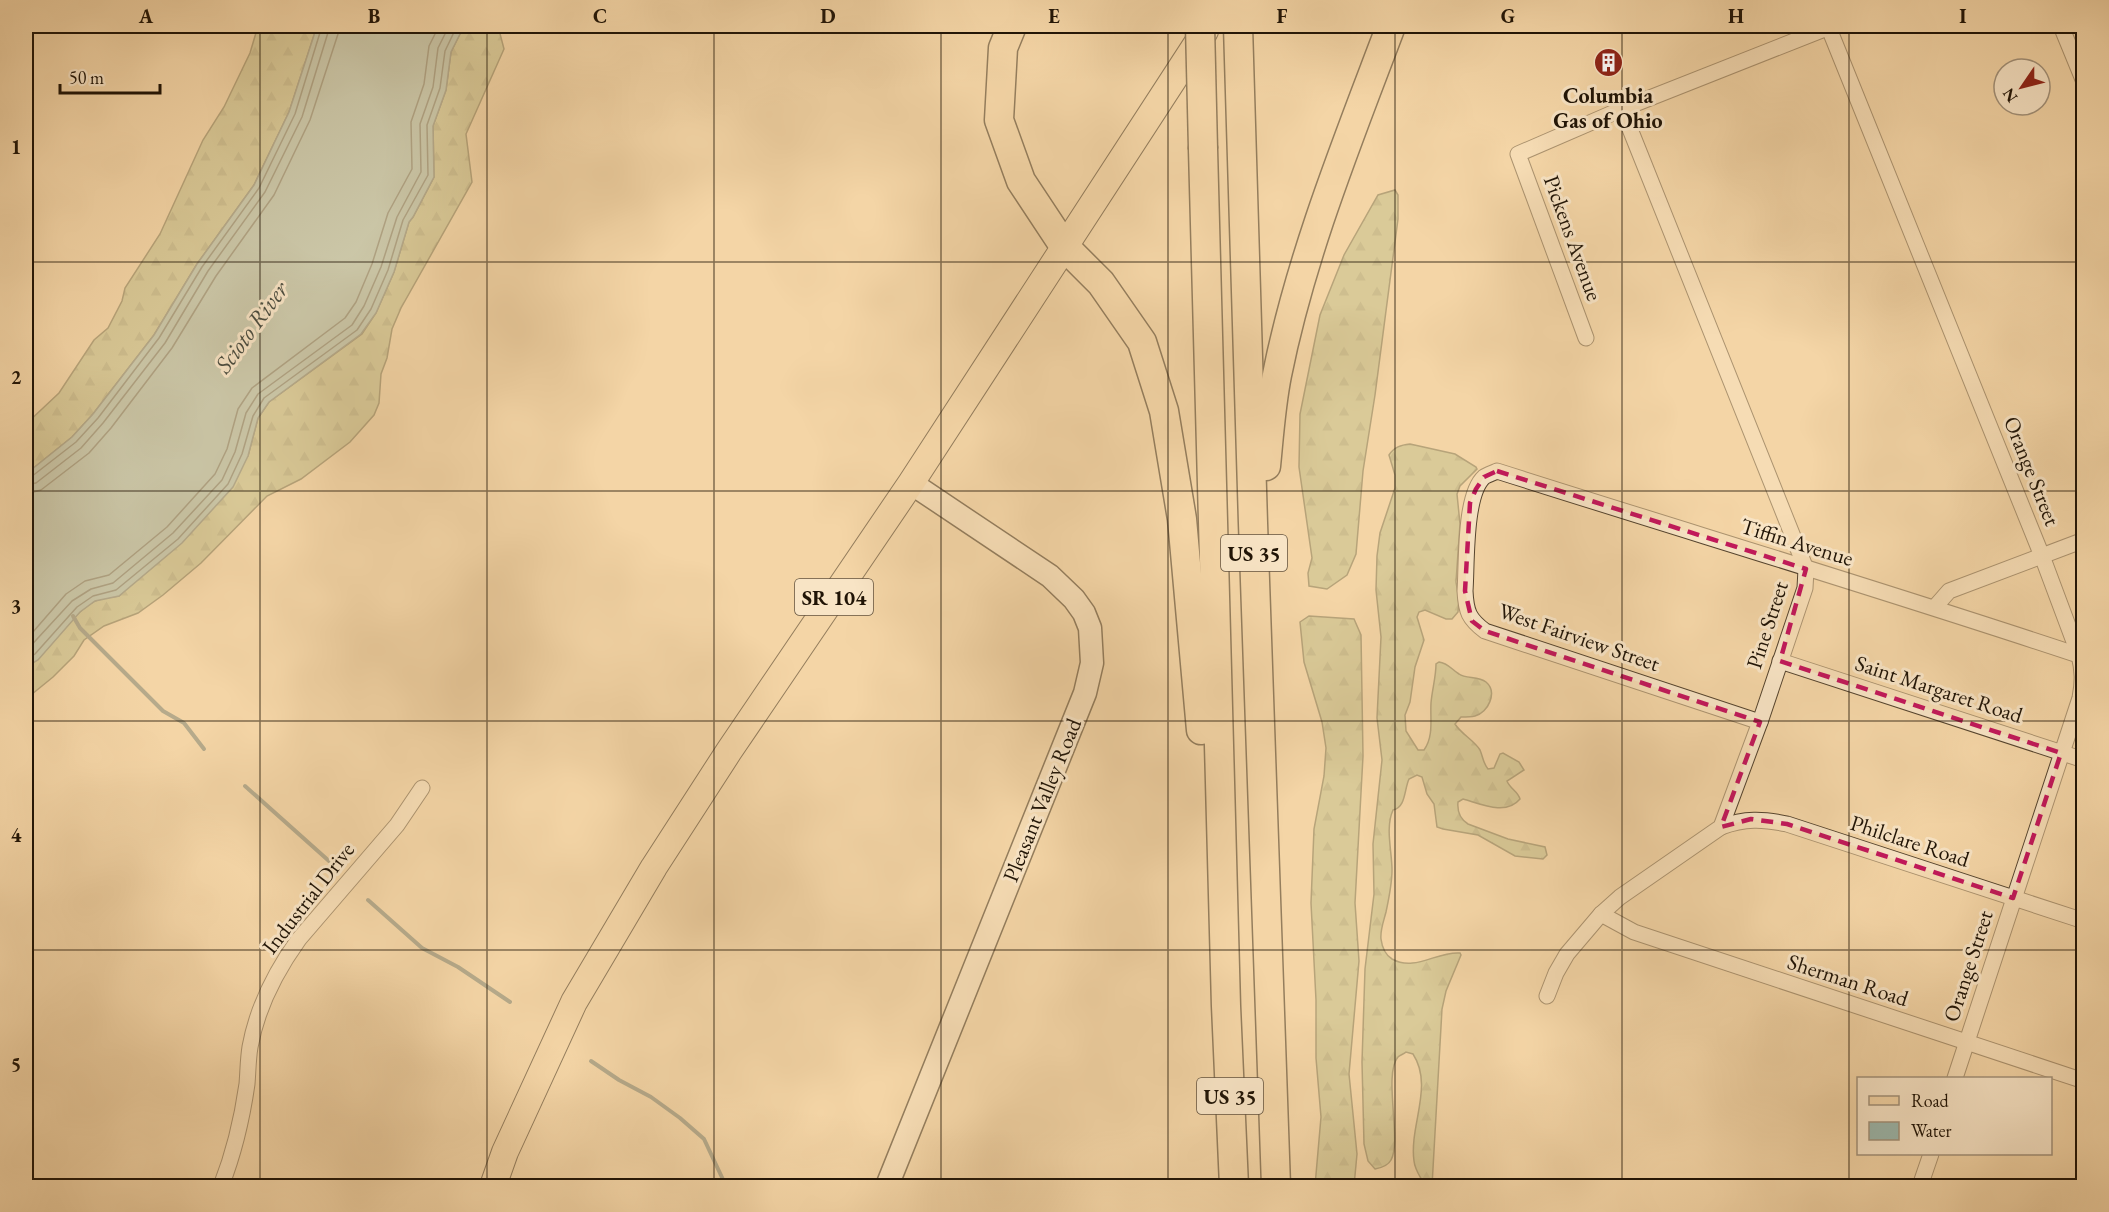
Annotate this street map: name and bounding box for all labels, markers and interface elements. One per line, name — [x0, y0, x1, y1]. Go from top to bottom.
text: A — [138, 3, 154, 29]
text: B — [368, 3, 380, 29]
text: C — [593, 3, 607, 29]
text: D — [820, 3, 836, 29]
text: E — [1048, 3, 1060, 29]
text: F — [1277, 3, 1288, 29]
text: G — [1501, 3, 1515, 29]
text: H — [1728, 3, 1744, 29]
text: I — [1959, 3, 1967, 29]
building icon: Columbia Gas of Ohio — [1592, 47, 1624, 79]
scale bar — [60, 57, 160, 95]
north arrow — [1992, 57, 2052, 117]
text: 50 m — [69, 66, 104, 89]
place label: Columbia Gas of Ohio — [1553, 81, 1663, 135]
text: N — [1998, 84, 2022, 107]
text: 1 — [11, 134, 21, 160]
street label: Pickens Avenue — [1537, 171, 1609, 305]
water label: Scioto River — [207, 273, 296, 380]
text: 2 — [11, 364, 22, 390]
street label: Orange Street — [1997, 412, 2067, 530]
street label: Tiffin Avenue — [1737, 511, 1857, 573]
road number: US 35 — [1221, 535, 1287, 571]
street label: Pine Street — [1739, 577, 1795, 673]
road number: SR 104 — [795, 579, 873, 615]
text: 3 — [11, 593, 21, 619]
street label: West Fairview Street — [1495, 596, 1663, 678]
street label: Saint Margaret Road — [1852, 648, 2027, 730]
street label: Pleasant Valley Road — [996, 713, 1088, 886]
street label: Philclare Road — [1847, 808, 1974, 874]
text: 4 — [11, 822, 22, 848]
street label: Industrial Drive — [255, 836, 361, 960]
street label: Orange Street — [1936, 907, 2000, 1025]
street label: Sherman Road — [1784, 947, 1913, 1013]
text: 5 — [11, 1051, 21, 1077]
legend — [1857, 1077, 2052, 1155]
road number: US 35 — [1197, 1078, 1263, 1114]
text: Road — [1911, 1089, 1950, 1112]
text: Water — [1911, 1119, 1952, 1142]

